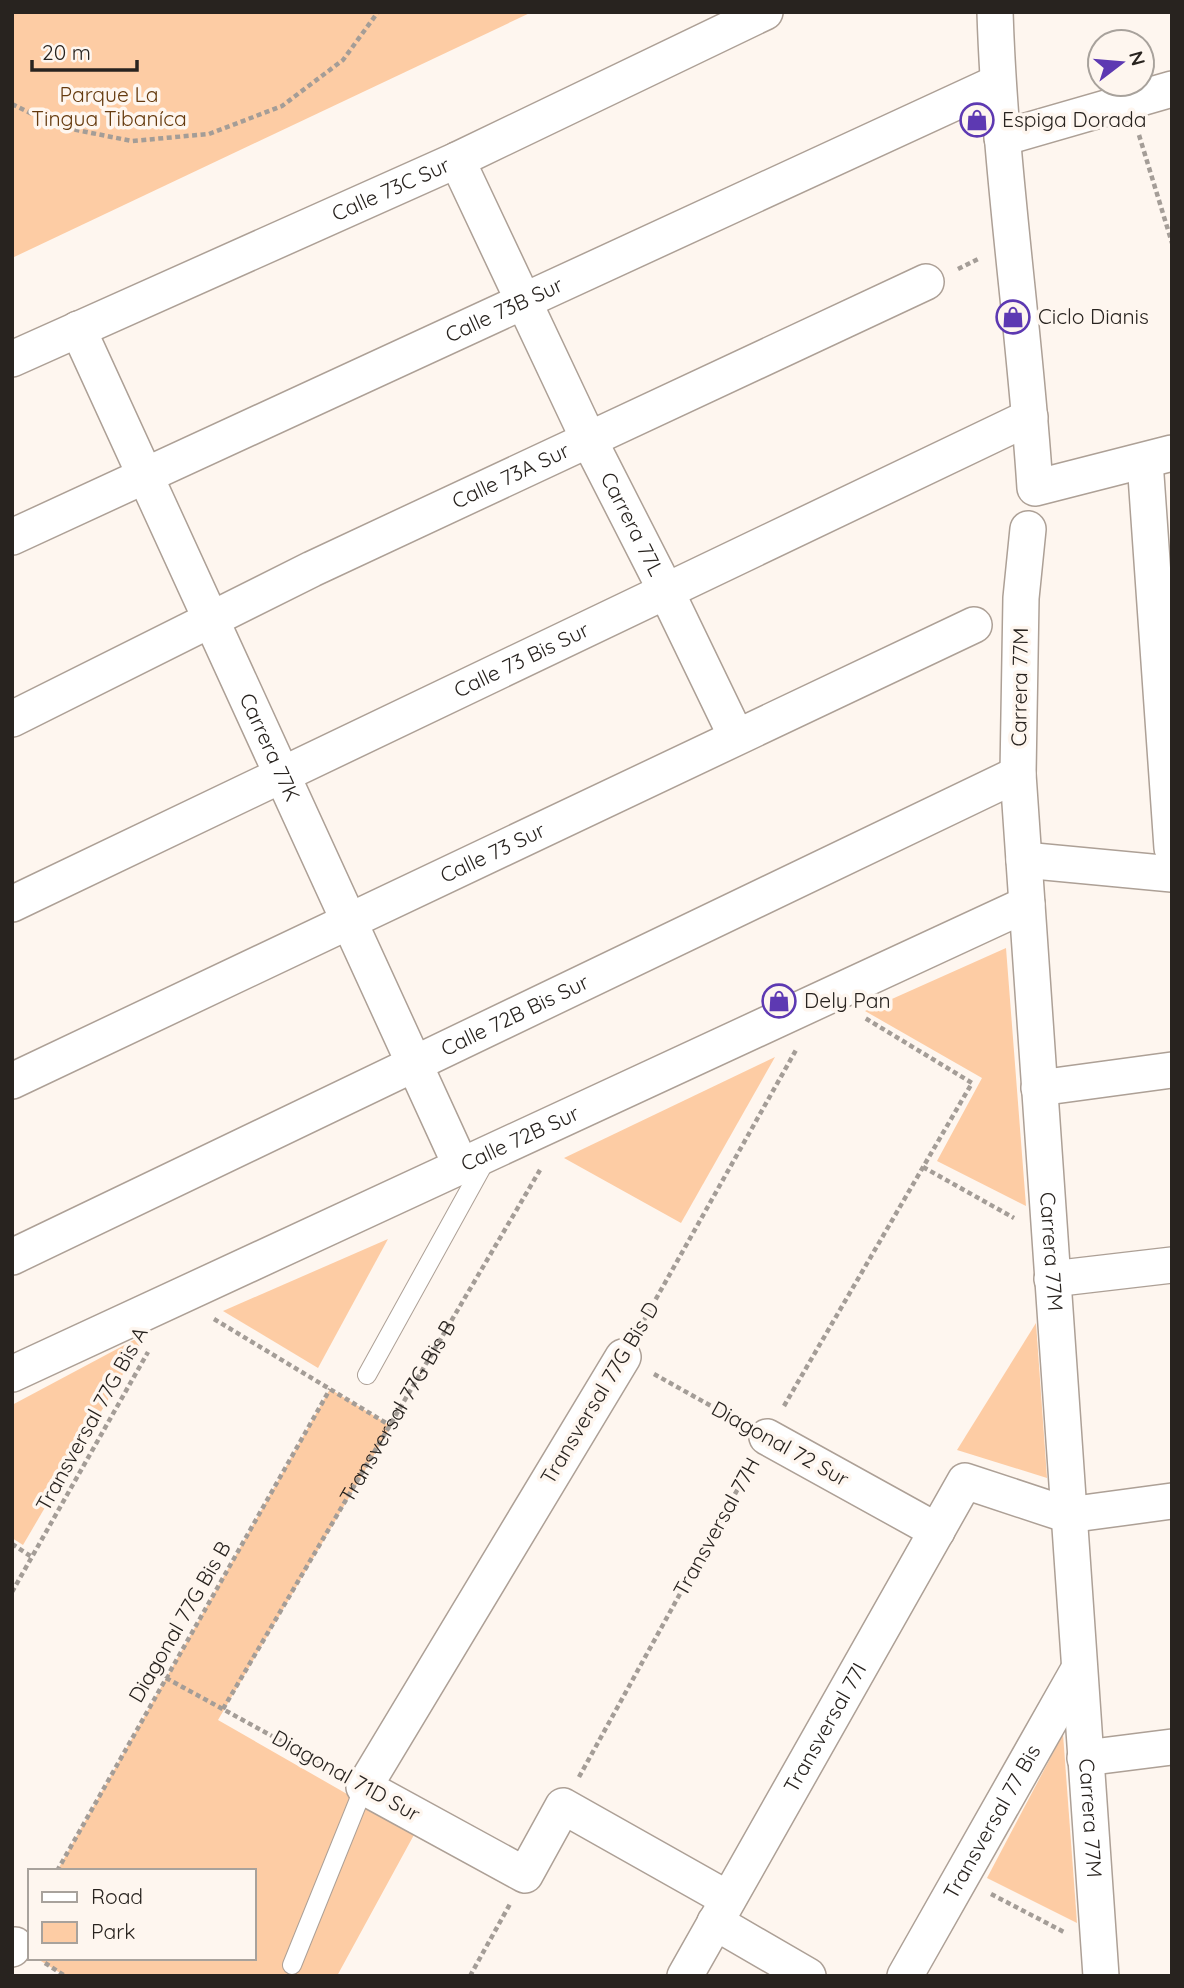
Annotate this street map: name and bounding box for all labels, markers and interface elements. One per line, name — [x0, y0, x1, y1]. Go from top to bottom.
scale bar — [32, 28, 136, 72]
north arrow — [1086, 28, 1156, 98]
text: 20 m — [42, 39, 91, 65]
text: N — [1124, 48, 1151, 68]
park label: Parque La Tingua Tibaníca — [31, 81, 187, 131]
shop icon: Espiga Dorada — [958, 101, 996, 139]
place label: Espiga Dorada — [1002, 106, 1146, 132]
street label: Calle 73C Sur — [327, 151, 454, 226]
street label: Calle 73B Sur — [441, 271, 567, 348]
shop icon: Ciclo Dianis — [994, 298, 1032, 336]
place label: Ciclo Dianis — [1038, 303, 1149, 329]
street label: Calle 73A Sur — [448, 437, 573, 514]
street label: Carrera 77L — [596, 467, 670, 580]
street label: Calle 73 Bis Sur — [449, 616, 593, 703]
street label: Carrera 77M — [1005, 627, 1033, 747]
street label: Carrera 77K — [234, 689, 306, 805]
street label: Calle 73 Sur — [436, 816, 549, 888]
street label: Calle 72B Bis Sur — [436, 968, 593, 1061]
shop icon: Dely Pan — [760, 982, 798, 1020]
place label: Dely Pan — [804, 987, 891, 1013]
street label: Calle 72B Sur — [457, 1099, 583, 1176]
street label: Carrera 77M — [1035, 1191, 1069, 1312]
street label: Transversal 77G Bis D — [534, 1296, 664, 1489]
street label: Transversal 77G Bis B — [333, 1315, 461, 1507]
street label: Transversal 77G Bis A — [30, 1322, 153, 1515]
street label: Diagonal 72 Sur — [707, 1395, 854, 1492]
street label: Transversal 77H — [667, 1452, 765, 1601]
street label: Diagonal 77G Bis B — [122, 1536, 236, 1707]
street label: Transversal 77I — [777, 1658, 871, 1797]
street label: Diagonal 71D Sur — [268, 1724, 425, 1827]
street label: Transversal 77 Bis — [937, 1740, 1046, 1903]
street label: Carrera 77M — [1074, 1758, 1108, 1878]
legend — [28, 1869, 256, 1960]
text: Road — [91, 1883, 143, 1909]
text: Park — [91, 1918, 135, 1944]

